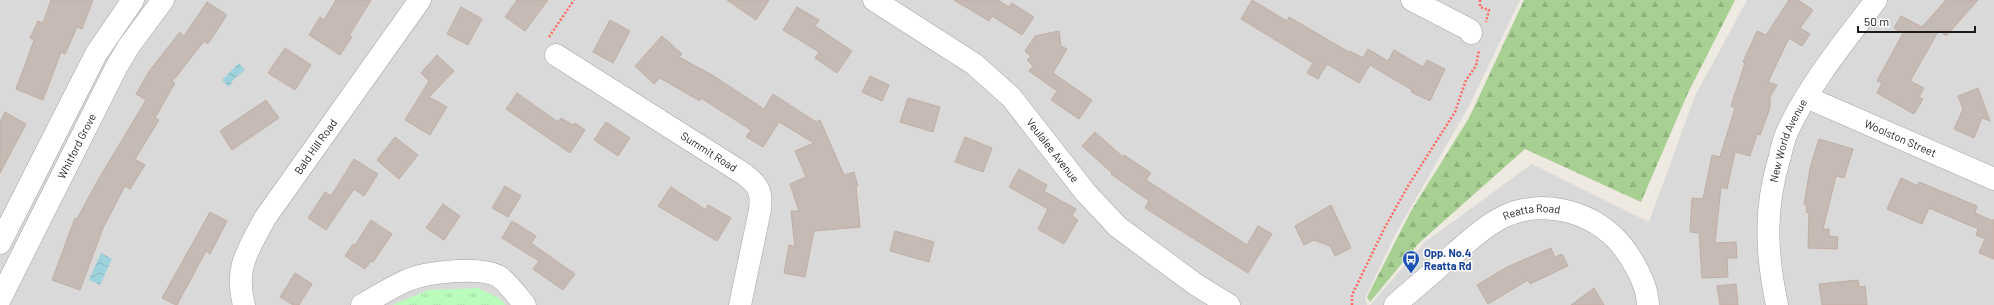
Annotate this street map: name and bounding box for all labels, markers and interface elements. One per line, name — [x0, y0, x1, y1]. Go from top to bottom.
scale bar — [1858, 8, 1975, 34]
text: 50 m — [1864, 14, 1889, 28]
street label: New World Avenue — [1766, 96, 1809, 183]
street label: Whitford Grove — [54, 111, 98, 181]
street label: Bald Hill Road — [291, 116, 339, 177]
street label: Veulalee Avenue — [1024, 116, 1082, 185]
street label: Woolston Street — [1863, 116, 1939, 159]
street label: Summit Road — [679, 129, 740, 174]
street label: Reatta Road — [1500, 201, 1561, 222]
place label: Opp. No.4 Reatta Rd — [1424, 246, 1472, 272]
bus stop icon: Opp. No.4 Reatta Rd — [1401, 249, 1421, 274]

